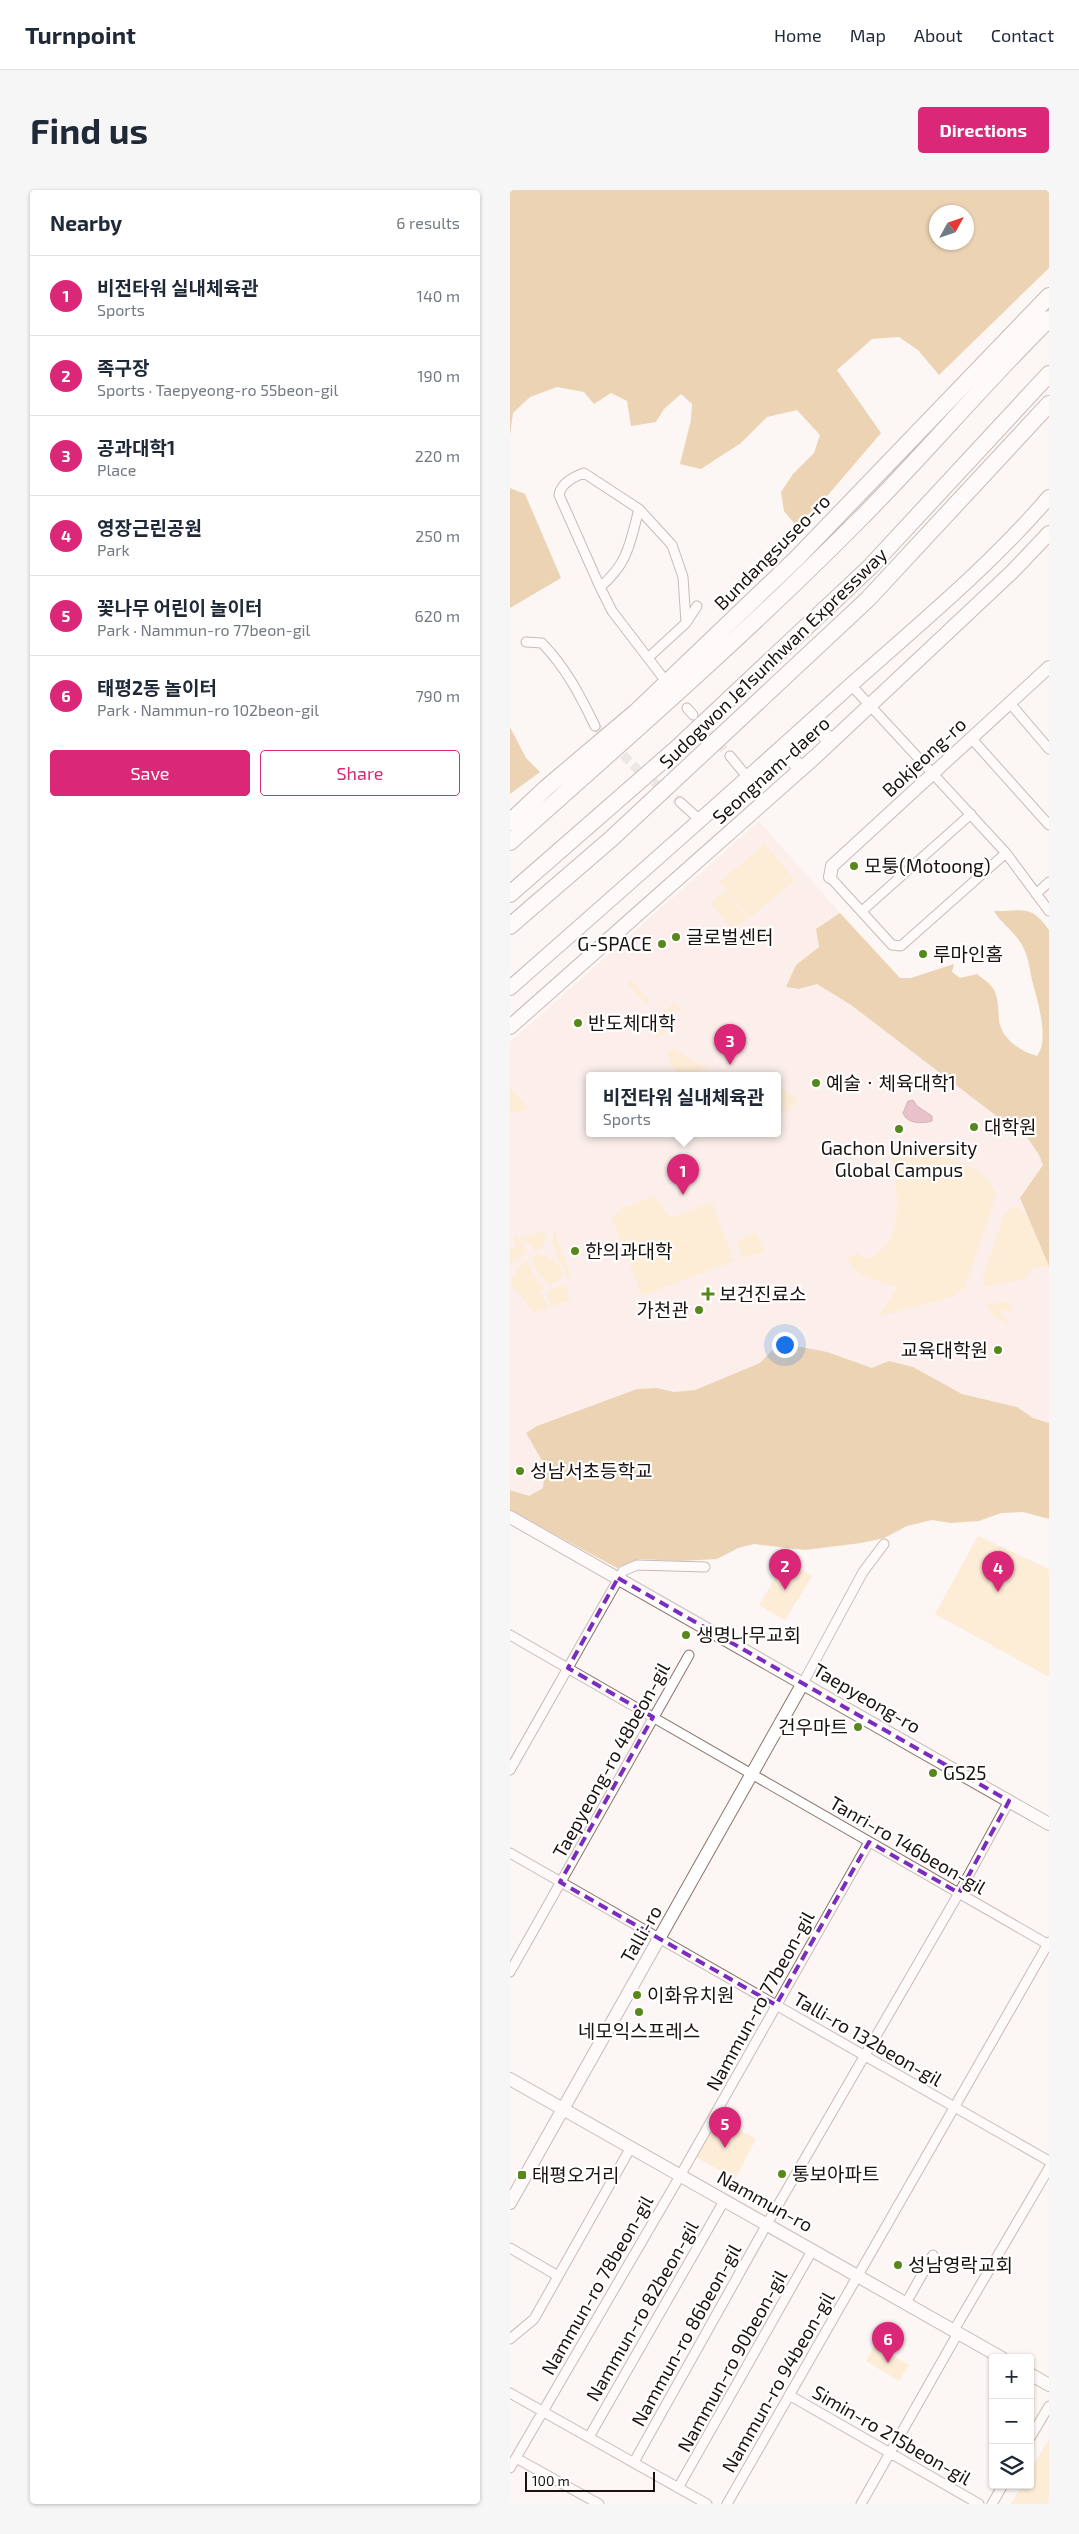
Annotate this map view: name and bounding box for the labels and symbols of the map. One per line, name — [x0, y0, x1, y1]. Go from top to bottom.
north arrow — [929, 205, 974, 250]
street label: Bundangsuseo-ro — [709, 489, 834, 614]
street label: Sudogwon Je1sunhwan Expressway — [654, 542, 891, 773]
street label: Seongnam-daero — [707, 711, 834, 828]
street label: Bokjeong-ro — [877, 712, 970, 801]
place label: 모퉁(Motoong) — [864, 854, 991, 877]
marker: 모퉁(Motoong) — [848, 860, 860, 872]
place label: 글로벌센터 — [686, 925, 773, 948]
marker: 글로벌센터 — [670, 931, 682, 943]
place label: G-SPACE — [577, 932, 652, 955]
marker: G-SPACE — [656, 938, 668, 950]
place label: 루마인홈 — [933, 942, 1003, 965]
marker: 루마인홈 — [917, 948, 929, 960]
place label: 반도체대학 — [588, 1011, 676, 1034]
marker: 반도체대학 — [572, 1017, 584, 1029]
pin: 3 — [714, 1024, 746, 1065]
place label: 예술ㆍ체육대학1 — [826, 1071, 956, 1094]
marker: 예술ㆍ체육대학1 — [810, 1077, 822, 1089]
place label: 대학원 — [984, 1115, 1036, 1138]
marker: 대학원 — [968, 1121, 980, 1133]
marker: Gachon University Global Campus — [893, 1123, 905, 1135]
place label: Gachon University Global Campus — [821, 1136, 977, 1181]
pin: 1 — [667, 1154, 699, 1195]
place label: 한의과대학 — [585, 1239, 673, 1262]
marker: 한의과대학 — [569, 1245, 581, 1257]
place label: 보건진료소 — [719, 1282, 806, 1305]
marker: 보건진료소 — [701, 1287, 715, 1301]
place label: 가천관 — [637, 1298, 689, 1321]
marker: 가천관 — [693, 1304, 705, 1316]
your location — [772, 1332, 798, 1358]
place label: 교육대학원 — [901, 1338, 988, 1361]
marker: 교육대학원 — [992, 1344, 1004, 1356]
place label: 성남서초등학교 — [530, 1459, 652, 1482]
marker: 성남서초등학교 — [514, 1465, 526, 1477]
pin: 2 — [769, 1549, 801, 1590]
pin: 4 — [982, 1551, 1014, 1592]
place label: 생명나무교회 — [696, 1623, 801, 1646]
marker: 생명나무교회 — [680, 1629, 692, 1641]
street label: Taepyeong-ro 48beon-gil — [547, 1658, 674, 1861]
street label: Taepyeong-ro — [809, 1658, 925, 1738]
place label: 건우마트 — [778, 1715, 848, 1738]
marker: 건우마트 — [852, 1721, 864, 1733]
place label: GS25 — [943, 1761, 986, 1784]
marker: GS25 — [927, 1767, 939, 1779]
street label: Tanri-ro 146beon-gil — [826, 1790, 991, 1899]
street label: Talli-ro — [615, 1901, 666, 1967]
street label: Nammun-ro 77beon-gil — [701, 1907, 819, 2095]
place label: 이화유치원 — [647, 1983, 734, 2006]
street label: Talli-ro 132beon-gil — [790, 1987, 947, 2091]
marker: 이화유치원 — [631, 1989, 643, 2001]
marker: 네모익스프레스 — [633, 2006, 645, 2018]
place label: 네모익스프레스 — [578, 2019, 700, 2042]
pin: 5 — [709, 2107, 741, 2148]
place label: 통보아파트 — [792, 2162, 879, 2185]
place label: 태평오거리 — [532, 2163, 619, 2186]
street label: Nammun-ro — [713, 2165, 817, 2236]
marker: 통보아파트 — [776, 2168, 788, 2180]
marker: 태평오거리 — [516, 2169, 528, 2181]
street label: Nammun-ro 78beon-gil — [536, 2191, 658, 2379]
street label: Nammun-ro 82beon-gil — [580, 2216, 703, 2405]
street label: Nammun-ro 86beon-gil — [626, 2239, 745, 2430]
place label: 성남영락교회 — [908, 2253, 1013, 2276]
marker: 성남영락교회 — [892, 2259, 904, 2271]
street label: Nammun-ro 90beon-gil — [672, 2265, 791, 2456]
street label: Nammun-ro 94beon-gil — [716, 2287, 839, 2476]
pin: 6 — [872, 2322, 904, 2363]
street label: Simin-ro 215beon-gil — [809, 2380, 976, 2490]
scale bar — [525, 2469, 655, 2492]

